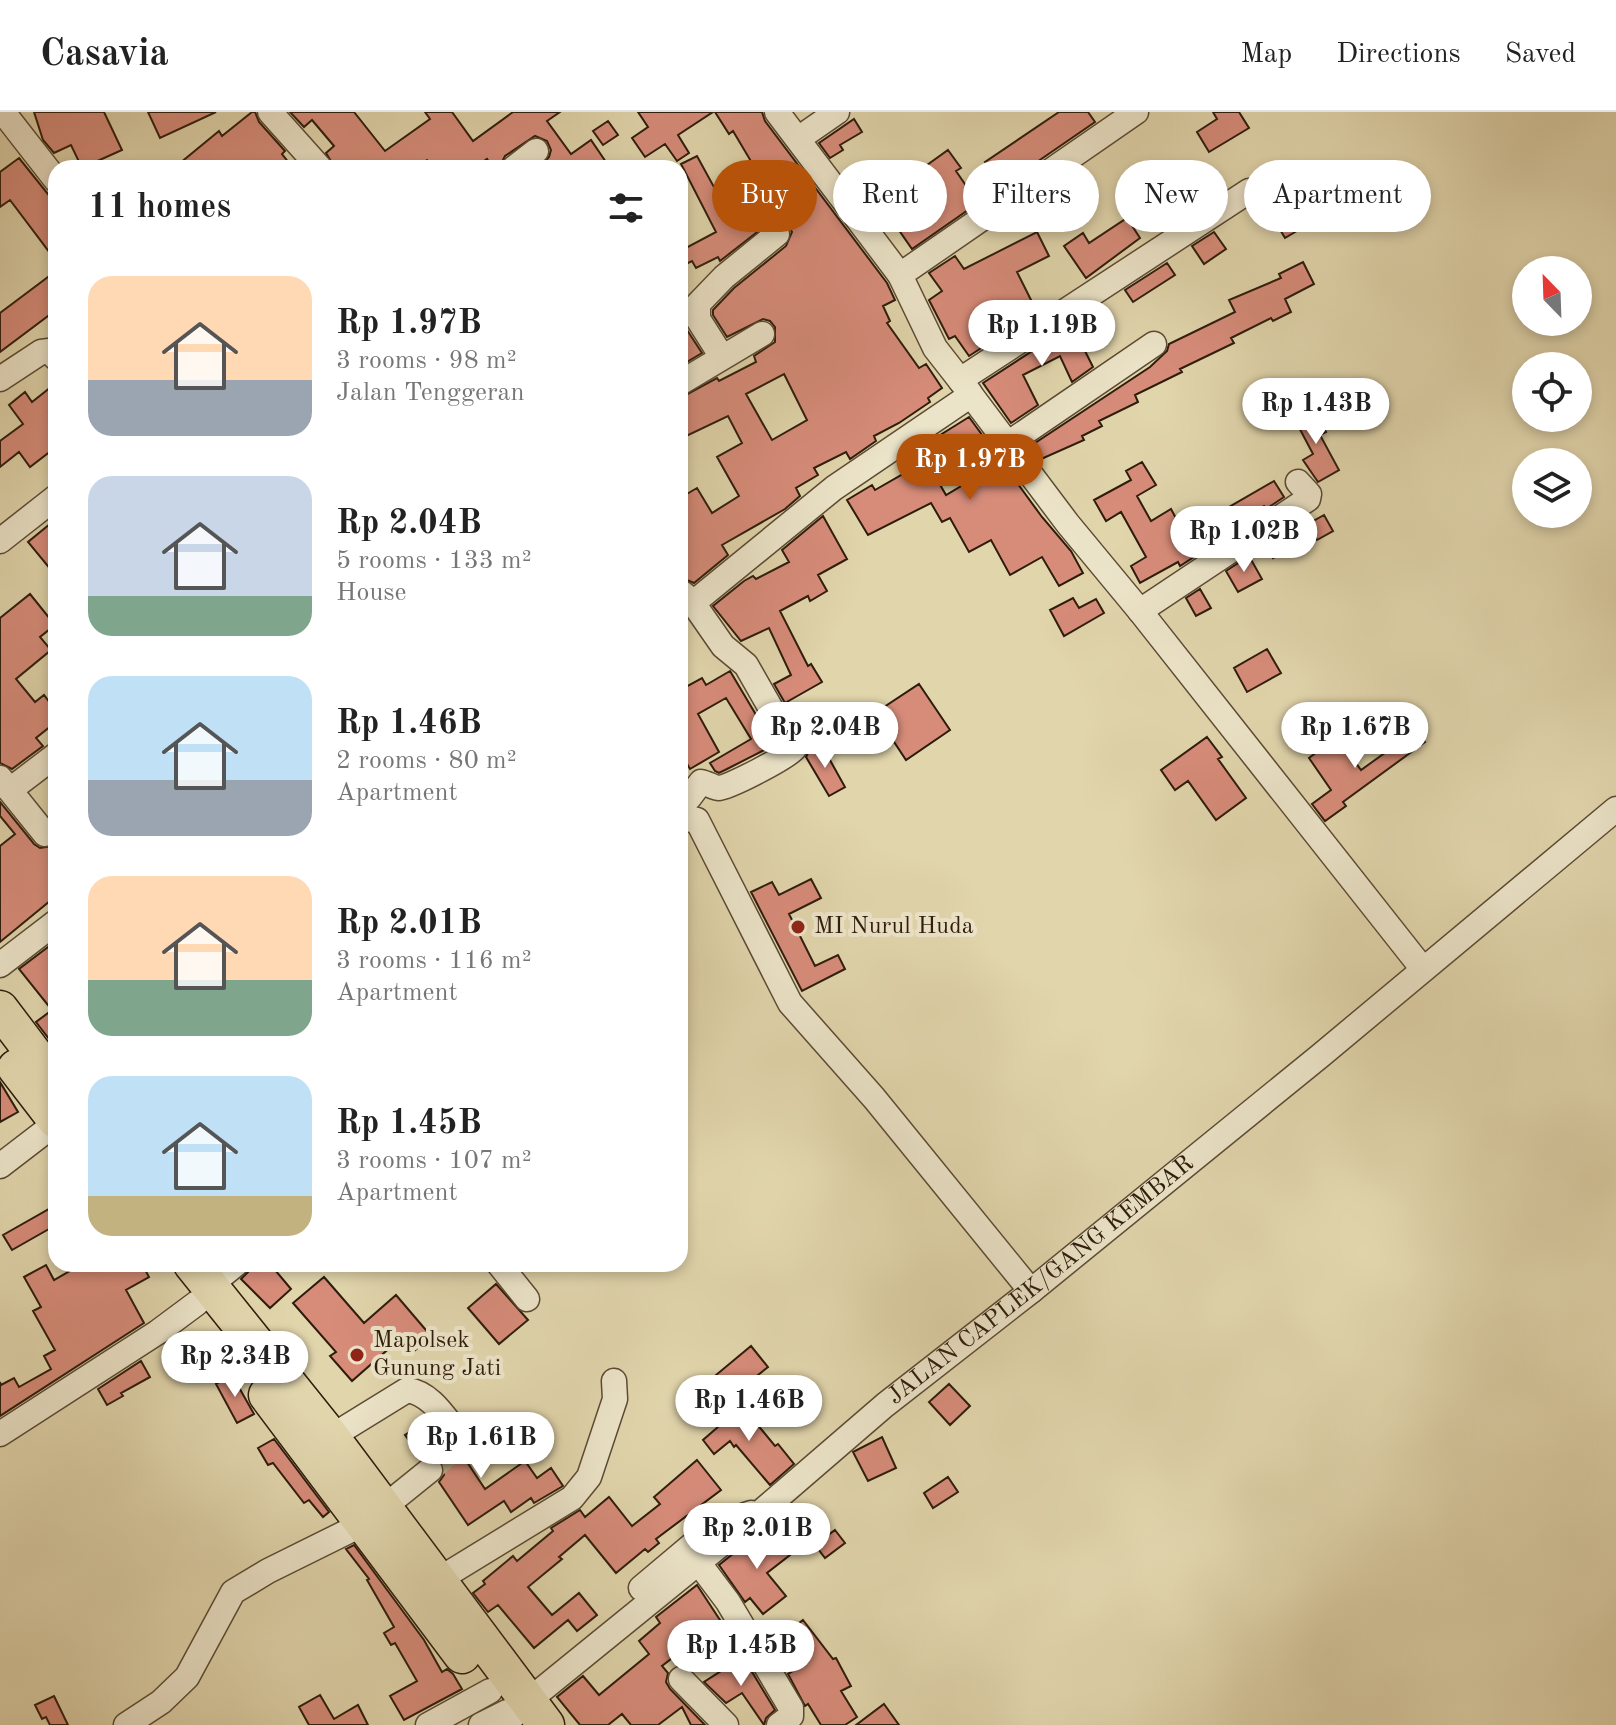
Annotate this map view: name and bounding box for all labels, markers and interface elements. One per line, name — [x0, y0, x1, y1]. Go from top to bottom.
text: Casavia — [40, 36, 169, 74]
text: Map — [1240, 41, 1292, 69]
text: Directions — [1336, 41, 1461, 69]
text: Saved — [1505, 41, 1576, 69]
chip: Buy — [712, 160, 817, 232]
chip: Rent — [833, 160, 947, 232]
chip: Filters — [963, 160, 1099, 232]
chip: New — [1115, 160, 1228, 232]
chip: Apartment — [1244, 160, 1431, 232]
icon: filters — [604, 186, 648, 230]
text: 11 homes — [88, 191, 231, 225]
north arrow — [1512, 256, 1592, 336]
map controls — [1512, 256, 1592, 528]
pin: Rp 1.19B — [959, 300, 1125, 368]
text: Rp 1.97B — [336, 307, 482, 341]
icon: home — [152, 308, 248, 404]
text: Rp 1.19B — [986, 313, 1098, 339]
text: 3 rooms · 98 m² — [336, 348, 517, 374]
button: locate — [1512, 352, 1592, 432]
pin: Rp 1.43B — [1233, 378, 1399, 446]
text: Jalan Tenggeran — [336, 380, 524, 406]
text: Rp 1.43B — [1260, 391, 1372, 417]
pin: Rp 1.97B — [887, 434, 1053, 502]
text: Rp 1.97B — [914, 447, 1026, 473]
button: layers — [1512, 448, 1592, 528]
pin: Rp 1.02B — [1161, 506, 1327, 574]
text: Rp 2.04B — [336, 507, 482, 541]
icon: home — [152, 508, 248, 604]
text: Rp 1.02B — [1188, 519, 1300, 545]
text: 5 rooms · 133 m² — [336, 548, 532, 574]
text: House — [336, 580, 407, 606]
pin: Rp 2.04B — [742, 702, 908, 770]
pin: Rp 1.67B — [1272, 702, 1438, 770]
text: Rp 1.46B — [336, 707, 482, 741]
icon: home — [152, 708, 248, 804]
text: Rp 2.04B — [769, 715, 881, 741]
text: Rp 1.67B — [1299, 715, 1411, 741]
text: 2 rooms · 80 m² — [336, 748, 517, 774]
text: Apartment — [336, 780, 458, 806]
text: Rp 2.01B — [336, 907, 482, 941]
icon: home — [152, 908, 248, 1004]
place label: MI Nurul Huda — [814, 915, 974, 939]
marker: MI Nurul Huda — [789, 918, 807, 936]
text: 3 rooms · 116 m² — [336, 948, 532, 974]
text: Apartment — [336, 980, 458, 1006]
text: Rp 1.45B — [336, 1107, 482, 1141]
icon: home — [152, 1108, 248, 1204]
text: 3 rooms · 107 m² — [336, 1148, 532, 1174]
street label: JALAN CAPLEK/GANG KEMBAR — [884, 1152, 1199, 1410]
text: Apartment — [336, 1180, 458, 1206]
place label: Mapolsek Gunung Jati — [373, 1329, 501, 1381]
pin: Rp 2.34B — [152, 1331, 318, 1399]
text: Rp 2.34B — [179, 1344, 291, 1370]
marker: Mapolsek Gunung Jati — [348, 1346, 366, 1364]
pin: Rp 1.46B — [666, 1375, 832, 1443]
text: Rp 1.46B — [693, 1388, 805, 1414]
pin: Rp 1.61B — [398, 1412, 564, 1480]
text: Rp 1.61B — [425, 1425, 537, 1451]
pin: Rp 2.01B — [674, 1503, 840, 1571]
text: Rp 2.01B — [701, 1516, 813, 1542]
pin: Rp 1.45B — [658, 1620, 824, 1688]
text: Rp 1.45B — [685, 1633, 797, 1659]

